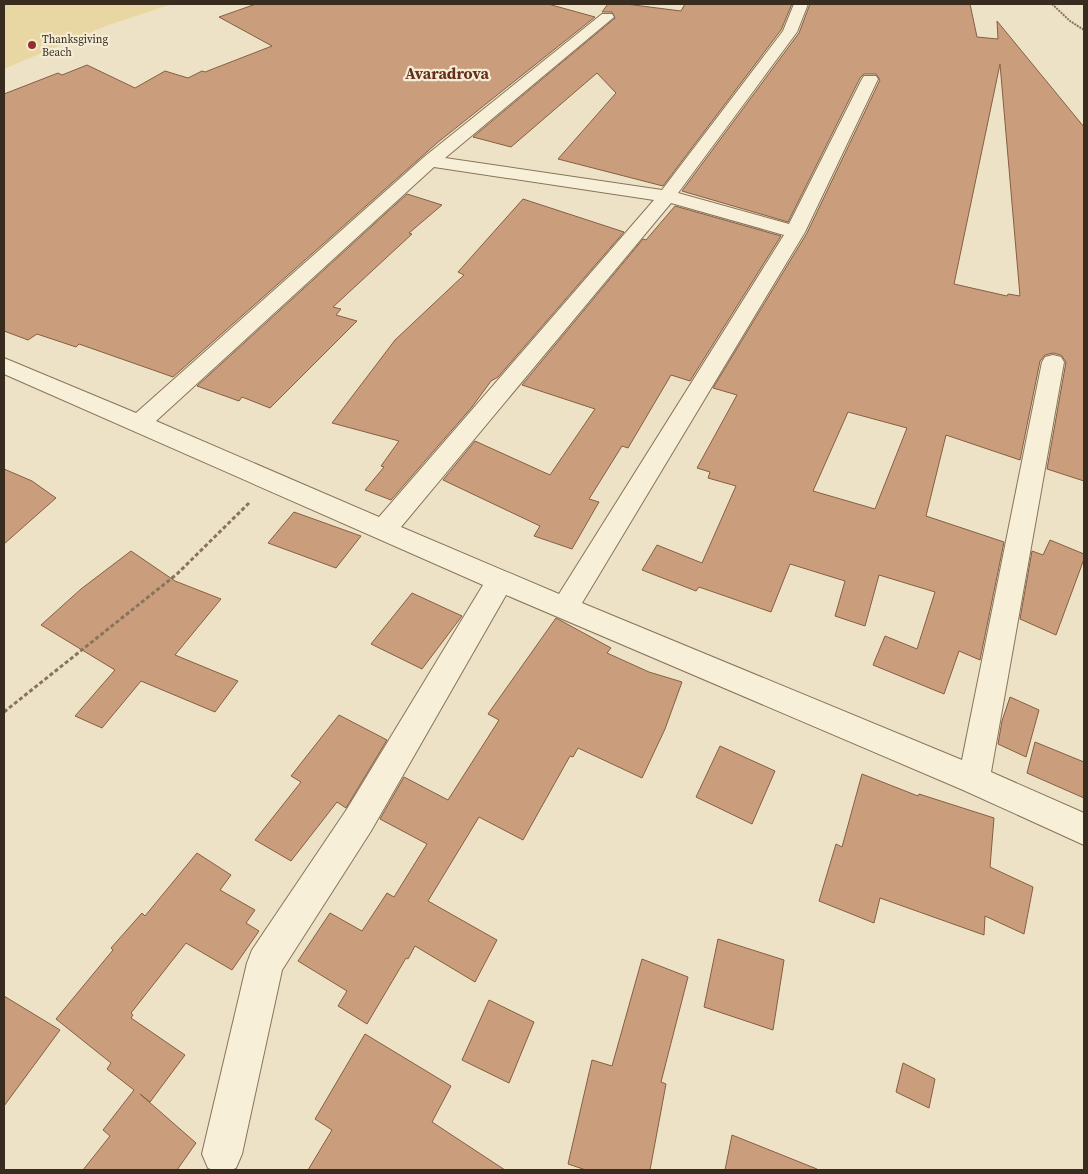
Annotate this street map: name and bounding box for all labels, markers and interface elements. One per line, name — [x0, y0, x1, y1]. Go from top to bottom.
place label: Thanksgiving Beach — [42, 32, 108, 60]
marker: Thanksgiving Beach — [26, 39, 38, 51]
district label: Avaradrova — [405, 62, 489, 84]

